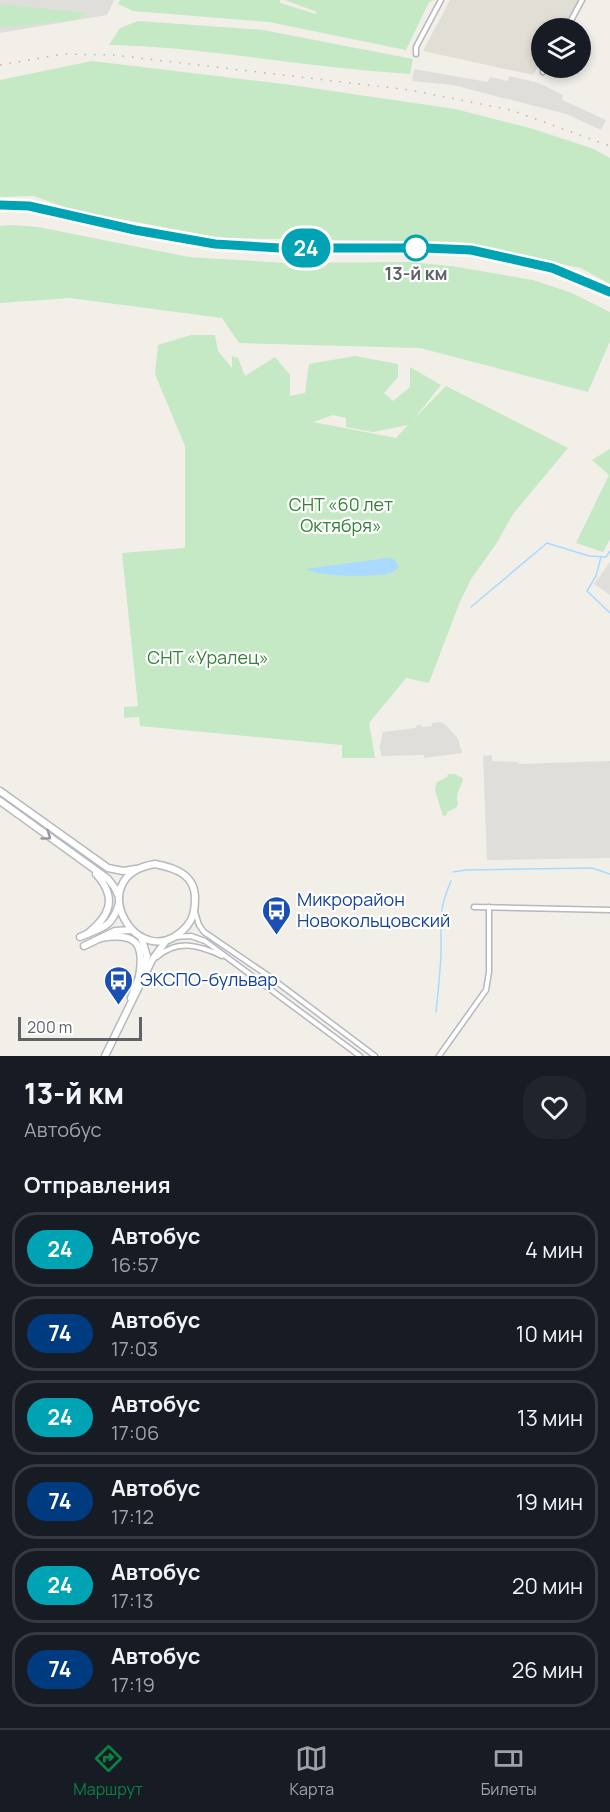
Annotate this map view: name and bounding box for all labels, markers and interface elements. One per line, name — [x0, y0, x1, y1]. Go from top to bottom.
map controls — [531, 18, 591, 78]
button: layers — [531, 18, 591, 78]
line badge: 24 — [279, 228, 333, 268]
text: 24 — [294, 234, 318, 262]
marker: 13-й км — [403, 235, 429, 261]
place label: 13-й км — [384, 261, 448, 285]
park label: СНТ «60 лет Октября» — [289, 492, 393, 537]
park label: СНТ «Уралец» — [147, 645, 269, 669]
one-way arrow — [41, 829, 52, 840]
place label: Микрорайон Новокольцовский — [297, 887, 450, 932]
bus stop icon: Микрорайон Новокольцовский — [260, 894, 292, 936]
bus stop icon: ЭКСПО-бульвар — [103, 964, 135, 1006]
place label: ЭКСПО-бульвар — [140, 967, 278, 991]
scale bar — [18, 1014, 142, 1042]
text: 200 m — [27, 1016, 72, 1038]
text: 13-й км — [24, 1074, 124, 1112]
button: heart — [523, 1076, 586, 1139]
text: Автобус — [24, 1116, 102, 1143]
text: Отправления — [24, 1170, 171, 1200]
text: Автобус — [111, 1221, 200, 1251]
text: 24 — [48, 1235, 72, 1263]
text: 4 мин — [525, 1235, 583, 1265]
text: 16:57 — [111, 1251, 159, 1278]
text: Автобус — [111, 1305, 200, 1335]
text: 74 — [48, 1319, 72, 1347]
text: 10 мин — [516, 1319, 583, 1349]
text: 17:03 — [111, 1335, 158, 1362]
text: Автобус — [111, 1389, 200, 1419]
text: 24 — [48, 1403, 72, 1431]
text: 13 мин — [517, 1403, 583, 1433]
text: 17:06 — [111, 1419, 159, 1446]
text: Автобус — [111, 1473, 200, 1503]
text: 74 — [48, 1487, 72, 1515]
text: 19 мин — [516, 1487, 583, 1517]
text: 17:12 — [111, 1503, 154, 1530]
text: Автобус — [111, 1557, 200, 1587]
text: 24 — [48, 1571, 72, 1599]
text: 20 мин — [512, 1571, 583, 1601]
text: 17:13 — [111, 1587, 154, 1614]
text: Автобус — [111, 1641, 200, 1671]
text: 74 — [48, 1655, 72, 1683]
text: 26 мин — [512, 1655, 583, 1685]
text: 17:19 — [111, 1671, 155, 1698]
tab: Маршрут — [73, 1742, 143, 1800]
tab: Карта — [290, 1742, 334, 1800]
tab: Билеты — [481, 1742, 537, 1800]

